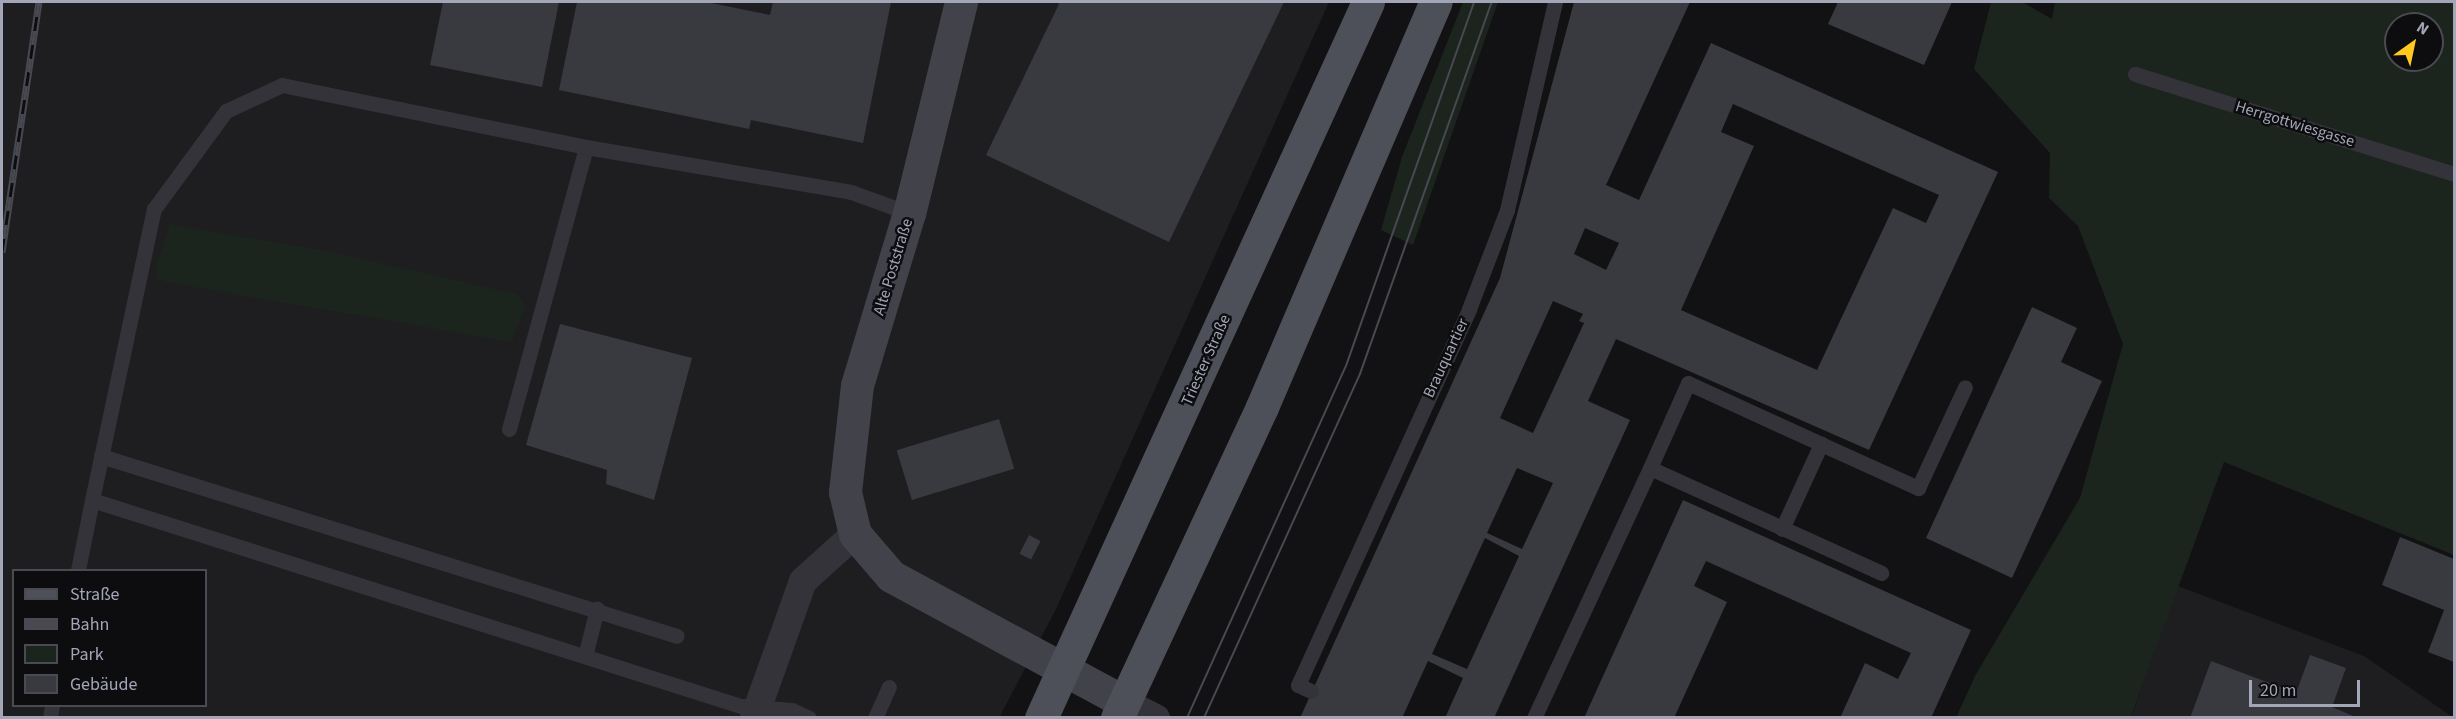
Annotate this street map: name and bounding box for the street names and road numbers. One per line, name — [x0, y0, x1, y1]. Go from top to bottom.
street label: Herrgottwiesgasse — [2233, 97, 2357, 151]
street label: Alte Poststraße — [869, 216, 917, 318]
street label: Triester Straße — [1177, 312, 1235, 408]
street label: Brauquartier — [1419, 315, 1473, 401]

